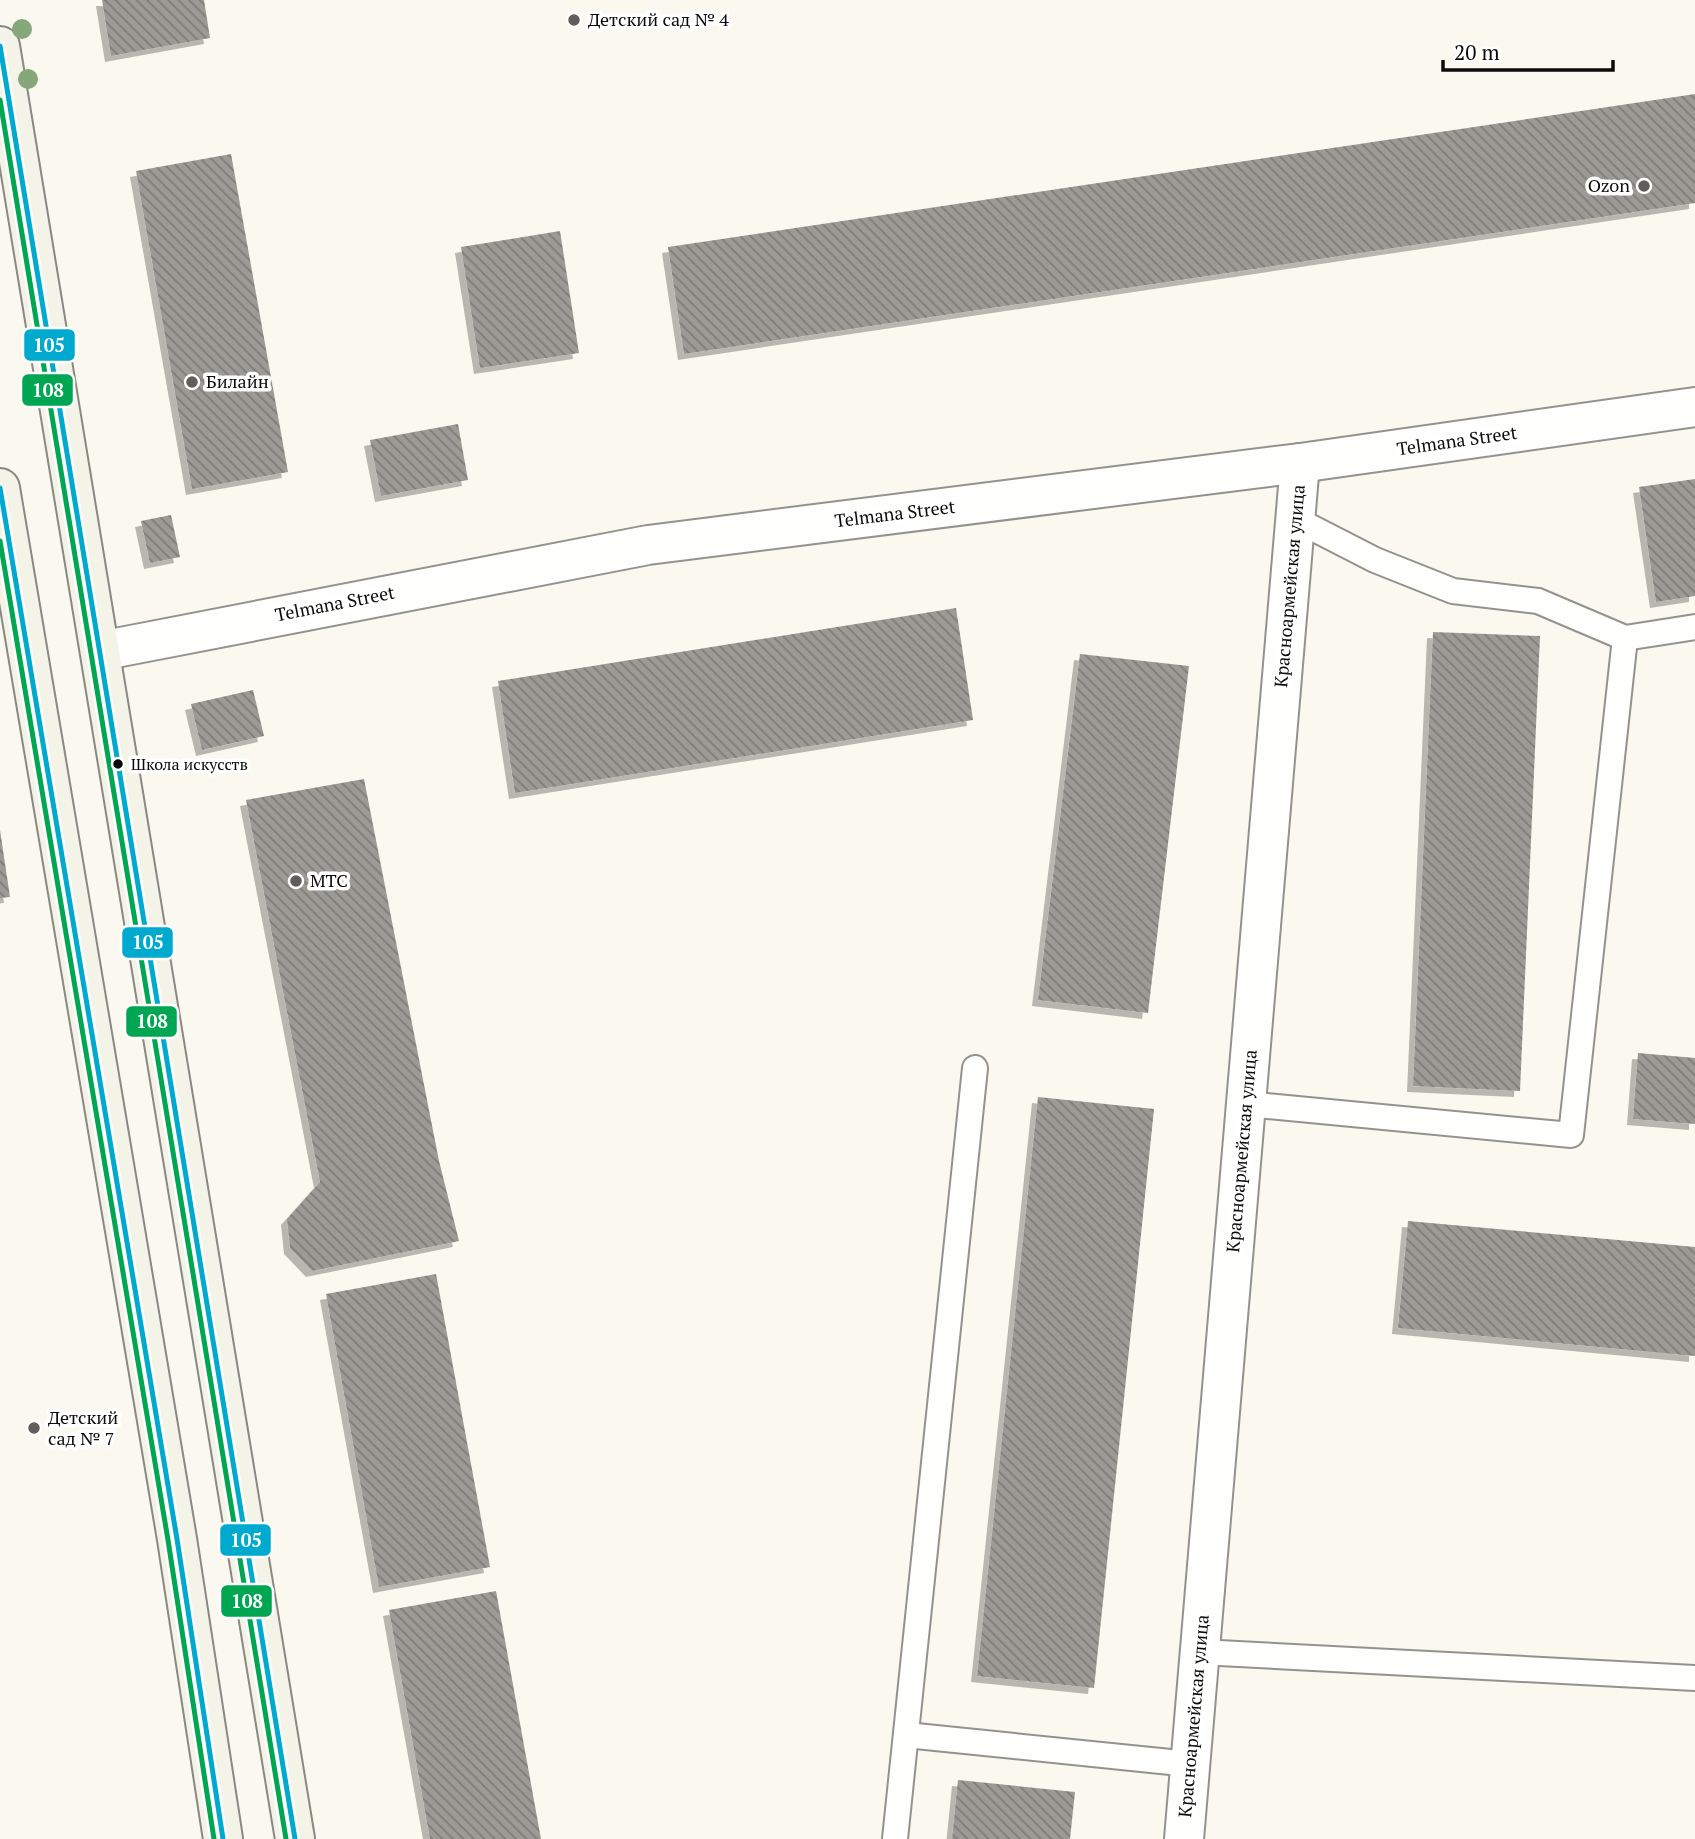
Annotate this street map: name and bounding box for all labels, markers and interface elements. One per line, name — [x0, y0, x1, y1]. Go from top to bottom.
place label: Детский сад № 4 — [588, 7, 729, 31]
marker: Детский сад № 4 — [566, 12, 582, 28]
scale bar — [1443, 28, 1613, 72]
text: 20 m — [1454, 38, 1500, 66]
place label: Ozon — [1588, 173, 1630, 197]
marker: Ozon — [1636, 178, 1652, 194]
line badge: 105 — [23, 328, 76, 362]
text: 105 — [33, 332, 65, 357]
place label: Билайн — [206, 369, 269, 393]
line badge: 108 — [21, 373, 74, 407]
marker: Билайн — [184, 374, 200, 390]
text: 108 — [32, 377, 64, 402]
street label: Telmana Street — [1395, 420, 1519, 460]
street label: Красноармейская улица — [1268, 483, 1310, 688]
street label: Telmana Street — [833, 494, 957, 532]
street label: Telmana Street — [273, 580, 397, 626]
place label: Школа искусств — [131, 753, 248, 775]
marker: Школа искусств — [111, 757, 125, 771]
place label: МТС — [310, 868, 348, 892]
marker: МТС — [288, 873, 304, 889]
line badge: 105 — [121, 926, 174, 959]
text: 105 — [132, 929, 164, 954]
line badge: 108 — [125, 1005, 178, 1038]
text: 108 — [136, 1008, 168, 1033]
street label: Красноармейская улица — [1220, 1048, 1262, 1253]
place label: Детский сад № 7 — [48, 1405, 118, 1450]
marker: Детский сад № 7 — [26, 1420, 42, 1436]
line badge: 105 — [219, 1523, 272, 1557]
text: 105 — [230, 1527, 262, 1552]
line badge: 108 — [220, 1584, 273, 1618]
text: 108 — [231, 1588, 263, 1613]
street label: Красноармейская улица — [1172, 1613, 1214, 1818]

